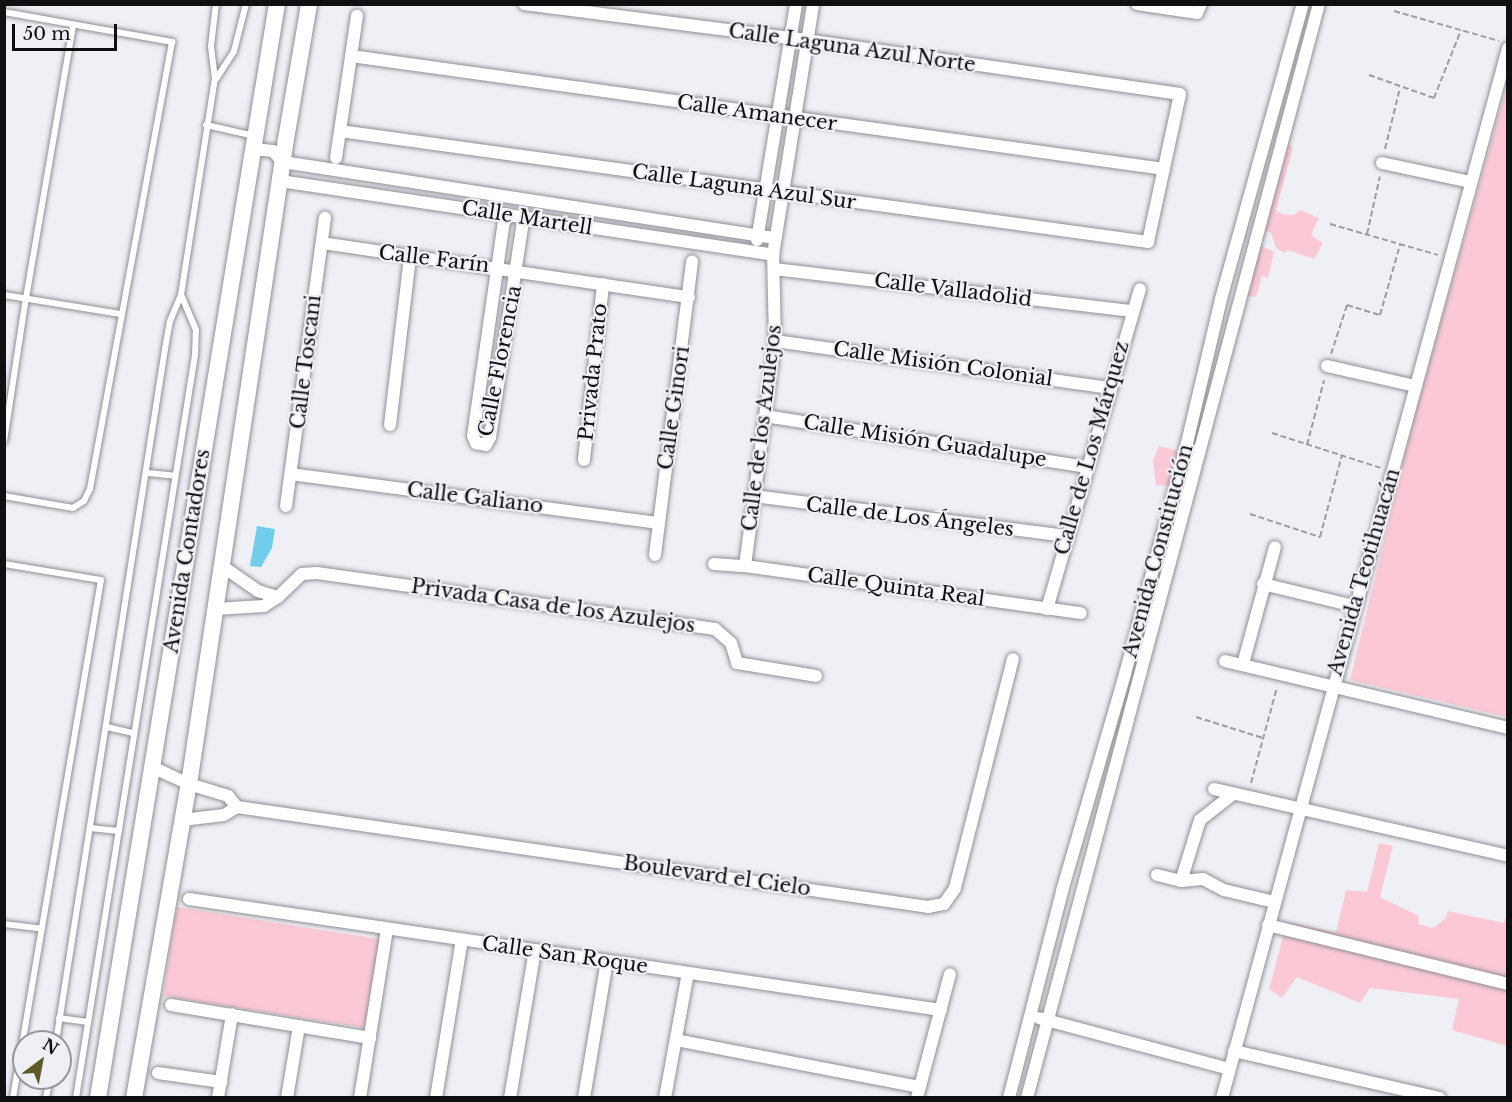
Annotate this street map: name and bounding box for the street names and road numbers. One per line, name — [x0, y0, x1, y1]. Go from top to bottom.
street label: Calle Laguna Azul Norte — [726, 19, 978, 77]
street label: Calle Amanecer — [675, 90, 839, 136]
street label: Calle Laguna Azul Sur — [630, 159, 858, 215]
street label: Calle Martell — [460, 196, 594, 240]
street label: Calle Farín — [377, 240, 491, 278]
street label: Calle Valladolid — [872, 268, 1034, 312]
street label: Calle Florencia — [474, 283, 526, 439]
street label: Calle Toscani — [286, 293, 326, 431]
street label: Privada Prato — [574, 302, 612, 442]
street label: Calle de los Azulejos — [737, 323, 787, 533]
street label: Calle Misión Colonial — [832, 337, 1054, 391]
street label: Calle de Los Márquez — [1050, 338, 1134, 558]
street label: Calle Ginori — [653, 345, 695, 471]
street label: Calle Misión Guadalupe — [802, 410, 1048, 472]
street label: Avenida Constitución — [1118, 442, 1198, 660]
street label: Avenida Contadores — [159, 447, 215, 655]
street label: Avenida Teotihuacán — [1323, 465, 1405, 679]
street label: Calle Galiano — [406, 478, 544, 518]
street label: Calle de Los Ángeles — [804, 492, 1016, 542]
street label: Calle Quinta Real — [806, 563, 986, 611]
street label: Privada Casa de los Azulejos — [409, 574, 697, 638]
street label: Boulevard el Cielo — [622, 851, 812, 901]
street label: Calle San Roque — [480, 931, 650, 979]

